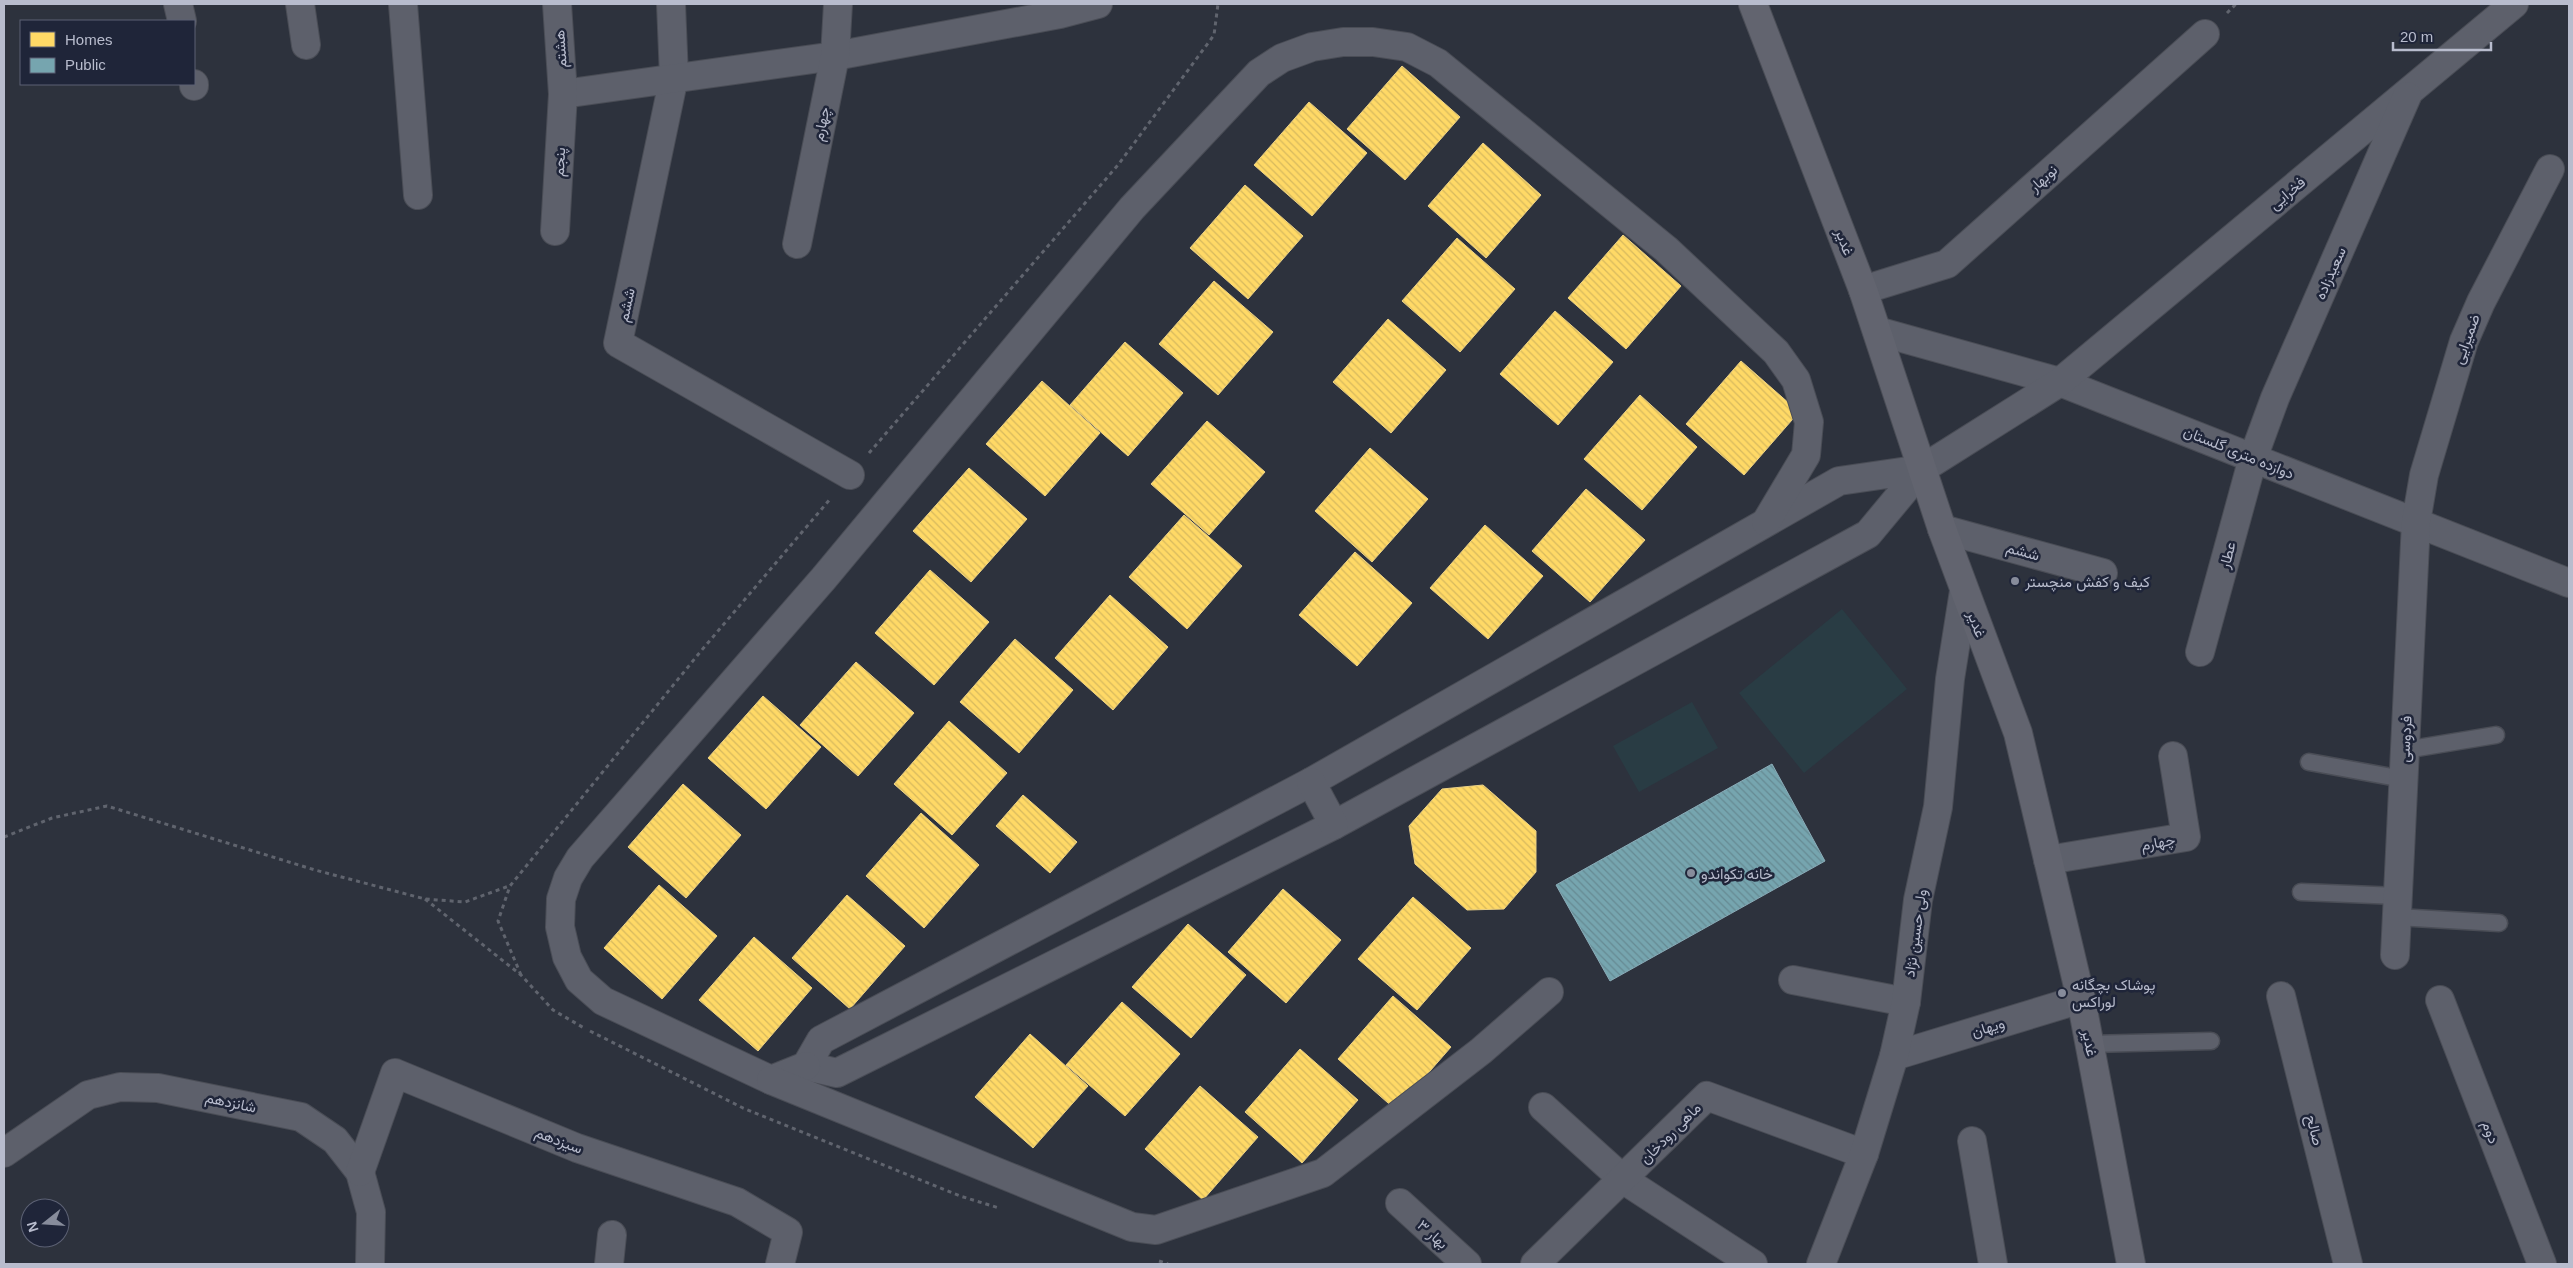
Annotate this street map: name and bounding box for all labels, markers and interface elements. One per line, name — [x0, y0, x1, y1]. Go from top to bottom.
legend — [20, 20, 195, 85]
scale bar — [2393, 20, 2490, 52]
text: 20 m — [2400, 28, 2433, 45]
street label: هشتم — [550, 29, 572, 69]
text: Homes — [65, 31, 113, 48]
text: Public — [65, 56, 106, 73]
street label: چهارم — [809, 106, 835, 143]
street label: پنجم — [550, 147, 570, 177]
street label: نوبهار — [2025, 161, 2061, 196]
street label: فخرایی — [2266, 173, 2310, 214]
street label: غدیر — [1831, 226, 1858, 258]
street label: سعیدزاده — [2311, 244, 2350, 302]
street label: ششم — [614, 286, 640, 324]
street label: ضمیرایی — [2449, 312, 2485, 367]
street label: دوازده متری گلستان — [2181, 422, 2297, 484]
street label: ششم — [2004, 538, 2042, 566]
street label: عطار — [2215, 540, 2240, 571]
place label: کیف و کفش منچستر — [2024, 573, 2150, 592]
marker: کیف و کفش منچستر — [2009, 575, 2021, 587]
street label: غدیر — [1963, 608, 1990, 640]
street label: فردوسی — [2395, 715, 2417, 763]
street label: چهارم — [2140, 831, 2177, 855]
place label: خانه تکواندو — [1701, 865, 1773, 883]
marker: خانه تکواندو — [1685, 867, 1697, 879]
street label: ولی حسین نژاد — [1900, 888, 1932, 978]
place label: پوشاک بچگانه لوراکس — [2072, 976, 2156, 1012]
marker: پوشاک بچگانه لوراکس — [2056, 987, 2068, 999]
street label: ویهان — [1969, 1014, 2007, 1041]
street label: غدیر — [2078, 1027, 2101, 1058]
street label: شانزدهم — [203, 1088, 258, 1118]
street label: ماهی رودخان — [1636, 1099, 1705, 1168]
street label: صالح — [2300, 1113, 2327, 1148]
street label: دوم — [2477, 1118, 2503, 1146]
street label: سیزدهم — [532, 1123, 585, 1159]
north arrow — [20, 1198, 70, 1248]
street label: بهار ۳ — [1414, 1216, 1452, 1253]
text: N — [23, 1220, 42, 1234]

